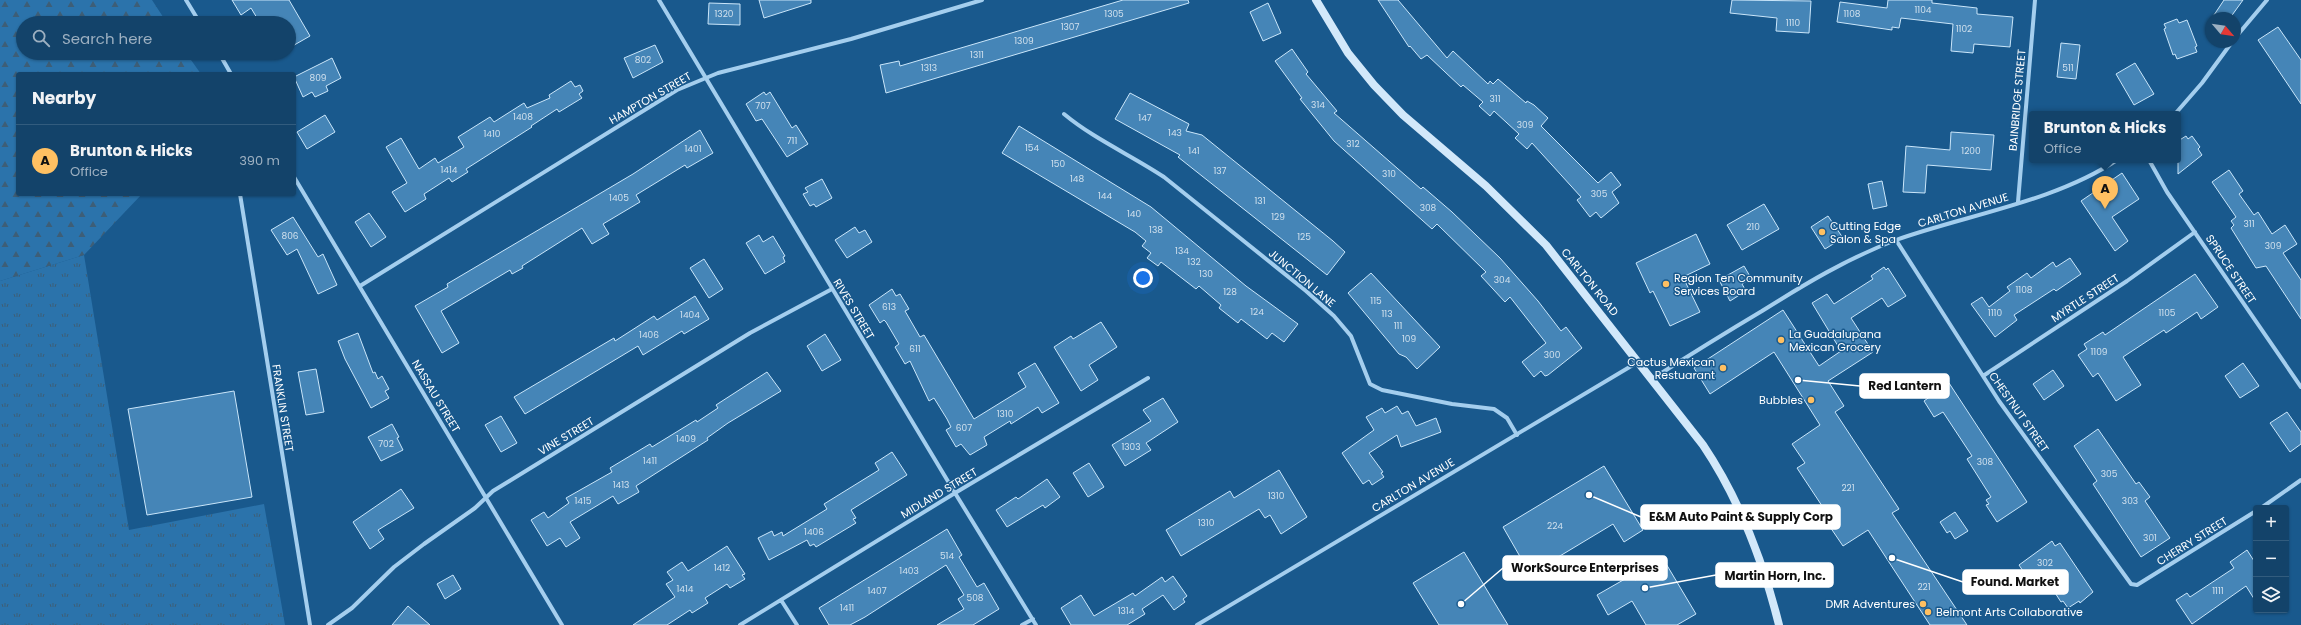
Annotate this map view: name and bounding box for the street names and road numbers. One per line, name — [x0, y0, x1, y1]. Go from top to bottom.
street label: BAINBRIDGE STREET — [2005, 48, 2029, 151]
street label: HAMPTON STREET — [606, 68, 694, 128]
street label: CARLTON AVENUE — [1916, 189, 2010, 231]
street label: SPRUCE STREET — [2202, 231, 2260, 307]
street label: JUNCTION LANE — [1265, 245, 1339, 311]
street label: CARLTON ROAD — [1558, 245, 1623, 320]
street label: MYRTLE STREET — [2048, 270, 2122, 326]
street label: RIVES STREET — [830, 276, 878, 342]
street label: NASSAU STREET — [408, 357, 464, 435]
street label: FRANKLIN STREET — [268, 363, 298, 453]
street label: CHESTNUT STREET — [1985, 369, 2053, 455]
street label: VINE STREET — [535, 413, 597, 459]
street label: CARLTON AVENUE — [1369, 454, 1457, 516]
street label: MIDLAND STREET — [898, 464, 980, 522]
street label: CHERRY STREET — [2153, 513, 2231, 569]

